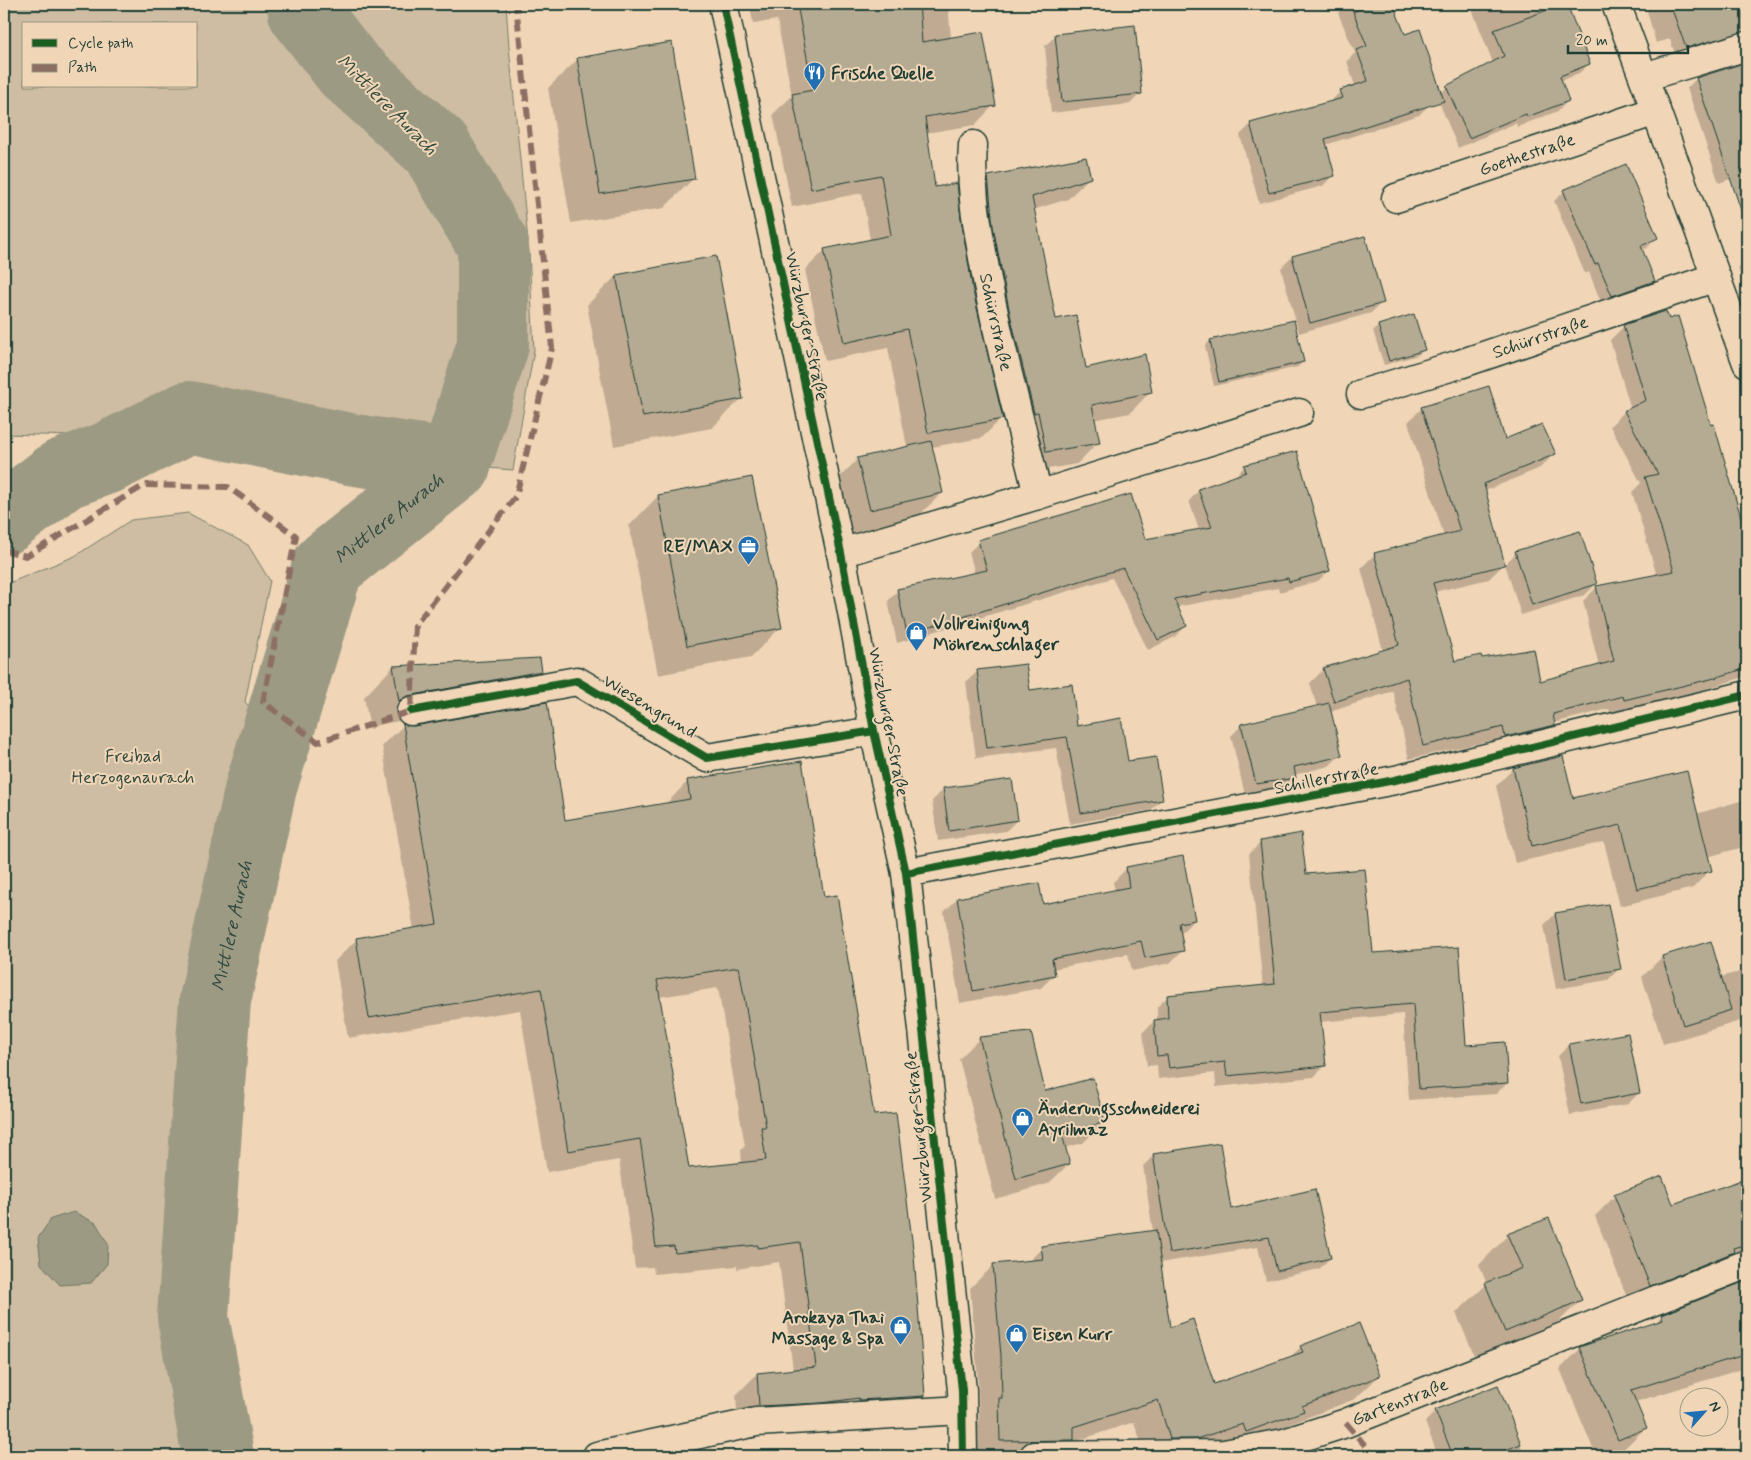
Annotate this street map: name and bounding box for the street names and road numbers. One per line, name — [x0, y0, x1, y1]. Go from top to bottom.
street label: Goethestraße — [1476, 128, 1578, 182]
street label: Würzburger Straße — [777, 250, 834, 403]
street label: Schürrstraße — [973, 271, 1018, 374]
street label: Schürrstraße — [1489, 310, 1591, 365]
street label: Würzburger Straße — [860, 646, 914, 799]
street label: Wiesengrund — [598, 669, 701, 744]
street label: Schillerstraße — [1272, 757, 1381, 801]
street label: Würzburger Straße — [899, 1050, 941, 1203]
street label: Gartenstraße — [1348, 1373, 1452, 1432]

